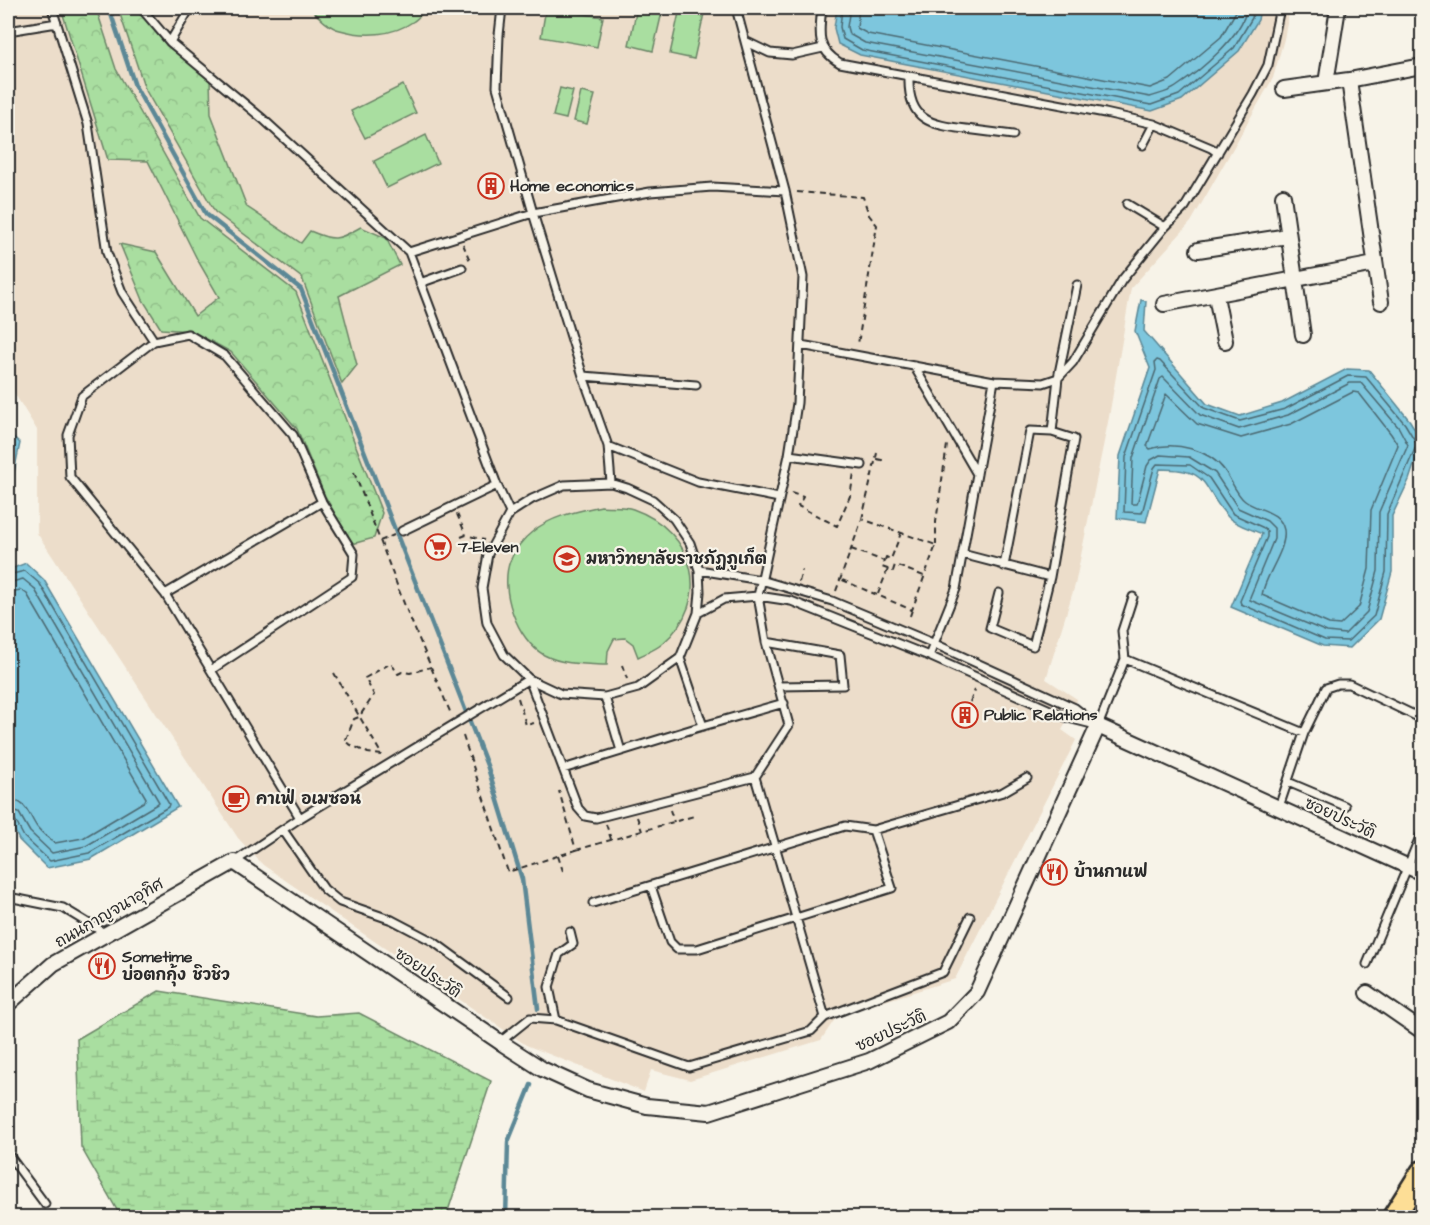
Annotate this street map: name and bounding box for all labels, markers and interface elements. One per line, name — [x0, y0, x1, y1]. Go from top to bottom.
building icon: Home economics — [476, 171, 506, 201]
place label: Home economics — [510, 175, 634, 197]
supermarket icon: 7-Eleven — [423, 532, 453, 562]
place label: 7-Eleven — [457, 536, 518, 558]
school or university icon: มหาวิทยาลัยราชภัฏภูเก็ต — [552, 544, 582, 574]
place label: มหาวิทยาลัยราชภัฏภูเก็ต — [586, 546, 767, 570]
building icon: Public Relations — [950, 700, 980, 730]
place label: Public Relations — [984, 704, 1097, 726]
cafe icon: คาเฟ่ อเมซอน — [221, 784, 251, 814]
place label: คาเฟ่ อเมซอน — [256, 788, 362, 810]
street label: ซอยประวัติ — [1301, 792, 1379, 844]
restaurant icon: บ้านกาแฟ — [1039, 857, 1069, 887]
place label: บ้านกาแฟ — [1074, 860, 1148, 883]
street label: ถนนกาญจนาอุทิศ — [51, 872, 169, 954]
street label: ซอยประวัติ — [390, 943, 466, 1003]
place label: Sometime บ่อตกกุ้ง ชิวชิว — [121, 946, 230, 987]
restaurant icon: Sometime บ่อตกกุ้ง ชิวชิว — [87, 951, 117, 981]
street label: ซอยประวัติ — [852, 1005, 930, 1057]

